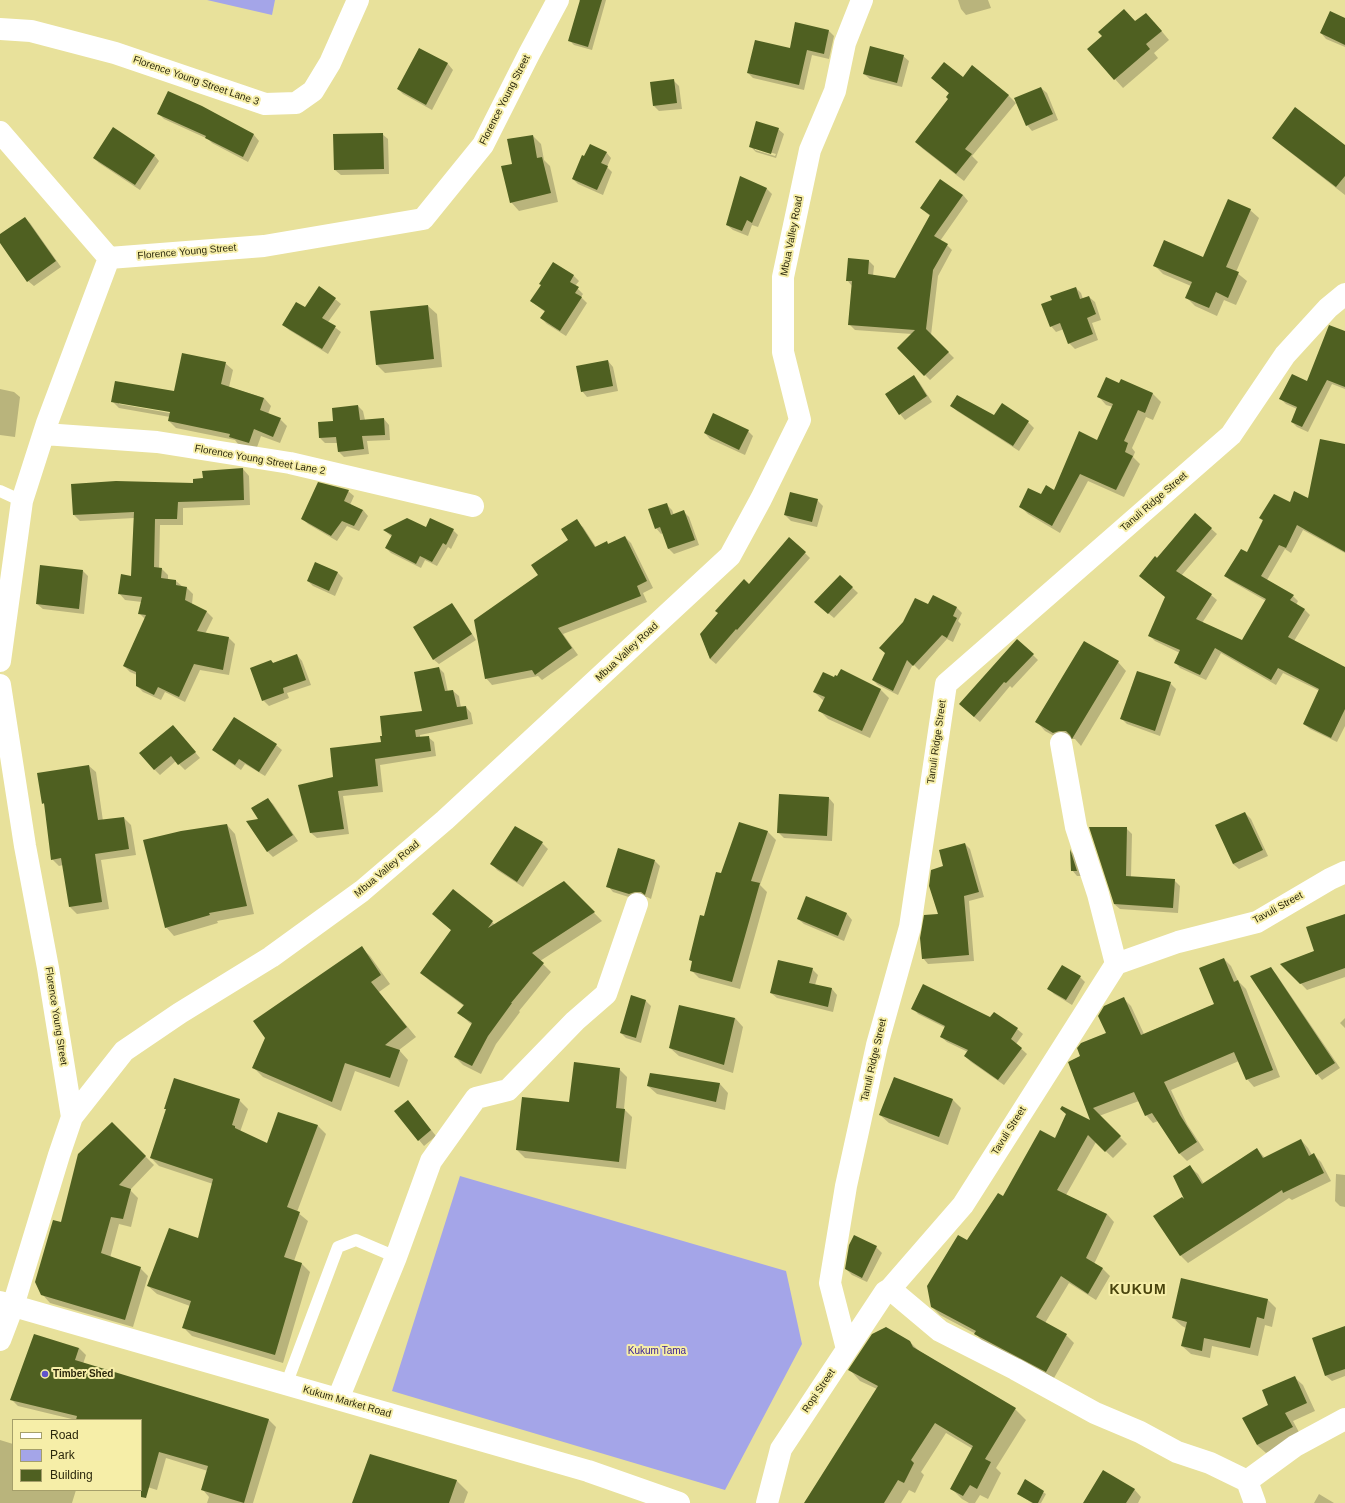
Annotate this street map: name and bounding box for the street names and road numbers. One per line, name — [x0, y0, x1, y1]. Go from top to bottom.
street label: Florence Young Street — [477, 53, 533, 147]
street label: Florence Young Street Lane 3 — [131, 54, 261, 108]
street label: Mbua Valley Road — [778, 195, 806, 277]
street label: Florence Young Street — [137, 242, 237, 262]
street label: Florence Young Street Lane 2 — [194, 443, 326, 477]
street label: Tanuli Ridge Street — [1118, 470, 1190, 534]
street label: Mbua Valley Road — [593, 620, 661, 684]
street label: Tanuli Ridge Street — [925, 699, 949, 785]
street label: Mbua Valley Road — [352, 838, 422, 900]
street label: Tavuli Street — [1251, 889, 1305, 927]
street label: Florence Young Street — [42, 966, 70, 1066]
street label: Tanuli Ridge Street — [859, 1017, 889, 1103]
street label: Tavuli Street — [989, 1104, 1029, 1158]
street label: Ropi Street — [800, 1367, 838, 1415]
street label: Kukum Market Road — [302, 1384, 392, 1420]

